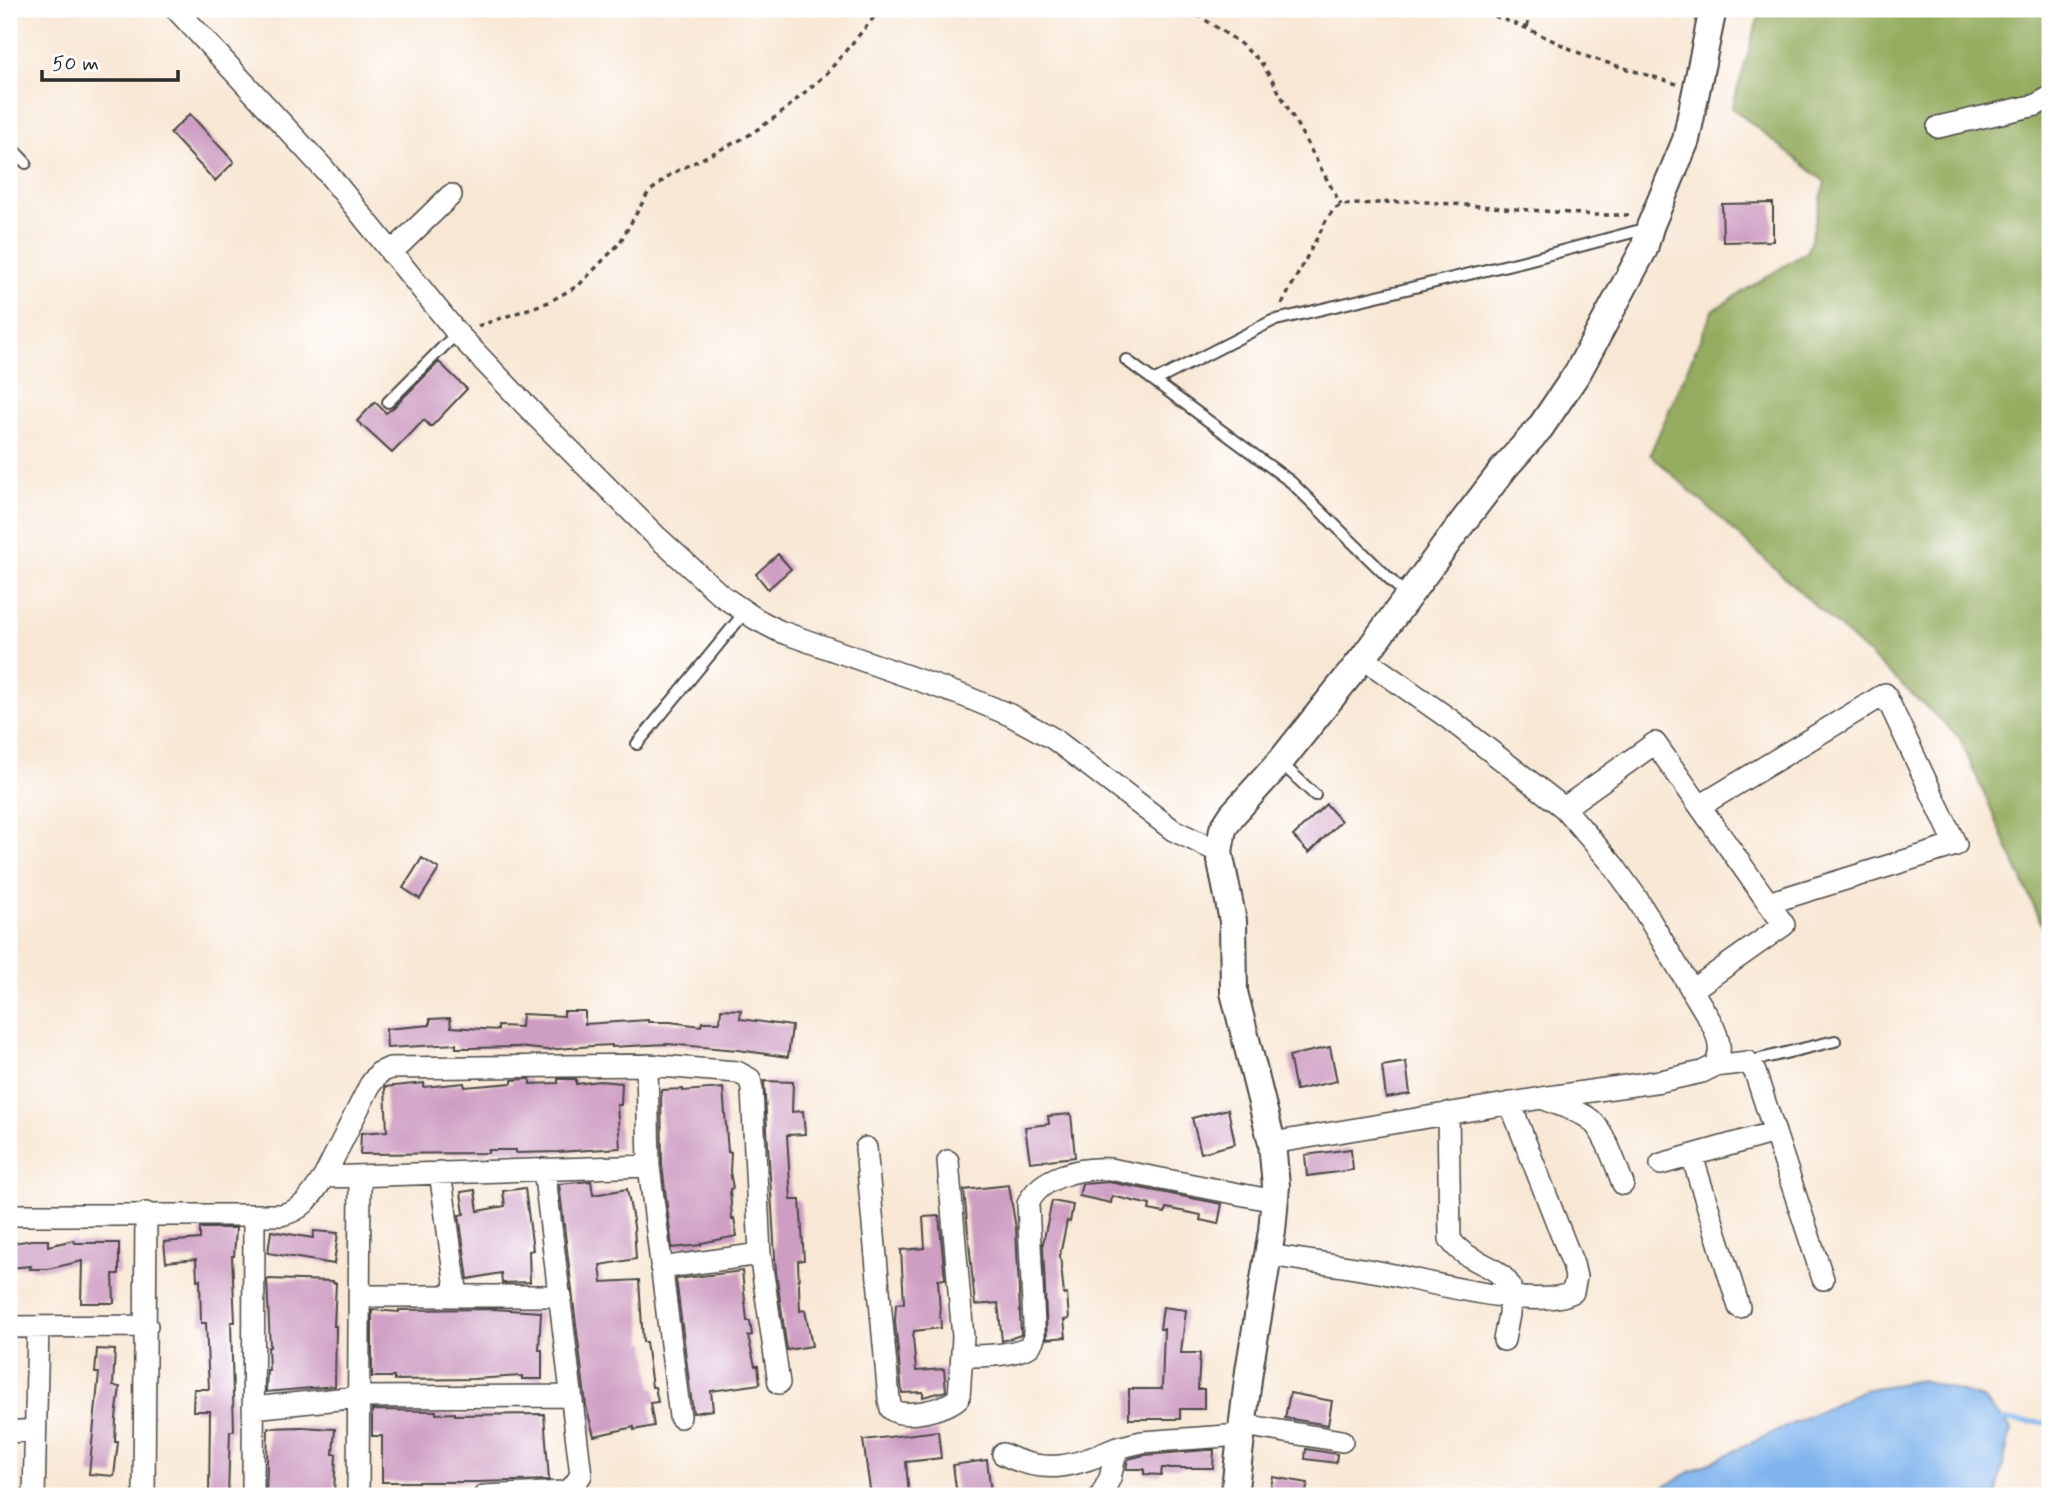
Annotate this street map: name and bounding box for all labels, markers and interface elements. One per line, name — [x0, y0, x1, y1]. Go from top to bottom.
scale bar — [42, 38, 178, 82]
text: 50 m — [52, 50, 99, 78]

